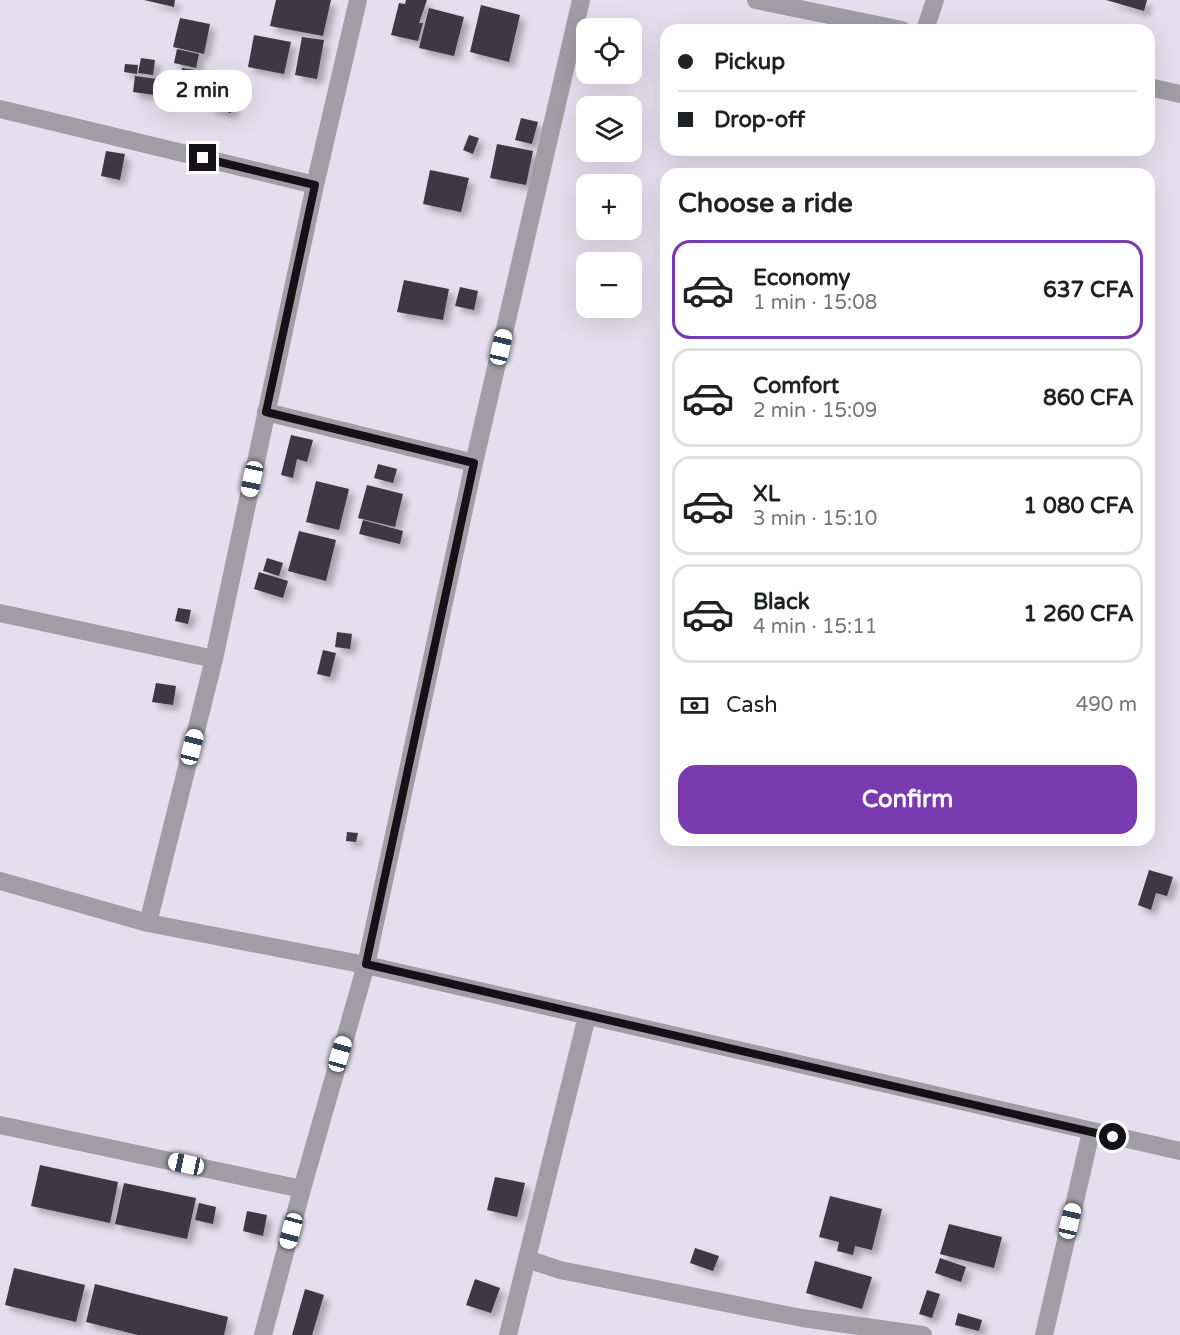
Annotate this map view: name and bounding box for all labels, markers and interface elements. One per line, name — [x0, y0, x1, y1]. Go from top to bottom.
map controls — [576, 18, 642, 318]
button: locate — [576, 18, 642, 84]
text: Pickup — [714, 49, 785, 75]
callout: 2 min — [154, 71, 252, 113]
text: 2 min — [176, 79, 229, 103]
button: layers — [576, 96, 642, 162]
text: Drop-off — [714, 107, 805, 133]
route end — [189, 144, 216, 171]
button: + — [576, 174, 642, 240]
text: Choose a ride — [678, 187, 853, 220]
button: − — [576, 252, 642, 318]
icon: car — [681, 263, 735, 317]
text: Economy — [753, 265, 850, 291]
text: 637 CFA — [1043, 277, 1134, 303]
text: 1 min · 15:08 — [753, 291, 877, 315]
car — [488, 327, 514, 367]
icon: car — [681, 371, 735, 425]
text: Comfort — [753, 373, 839, 399]
text: 860 CFA — [1043, 385, 1134, 411]
text: 2 min · 15:09 — [753, 399, 877, 423]
car — [239, 460, 265, 498]
icon: car — [681, 479, 735, 533]
text: XL — [753, 481, 780, 507]
text: 1 080 CFA — [1023, 493, 1134, 519]
text: 3 min · 15:10 — [753, 507, 877, 531]
icon: car — [681, 587, 735, 641]
text: Black — [753, 589, 810, 615]
text: 1 260 CFA — [1023, 601, 1134, 627]
text: 4 min · 15:11 — [753, 615, 877, 639]
icon: cash — [678, 689, 711, 722]
text: Cash — [726, 692, 778, 718]
text: 490 m — [1076, 693, 1137, 717]
car — [179, 727, 205, 767]
button: Confirm — [678, 765, 1137, 834]
car — [326, 1034, 354, 1074]
route start — [1099, 1123, 1126, 1150]
car — [167, 1151, 205, 1177]
car — [1057, 1201, 1083, 1241]
car — [278, 1211, 304, 1251]

